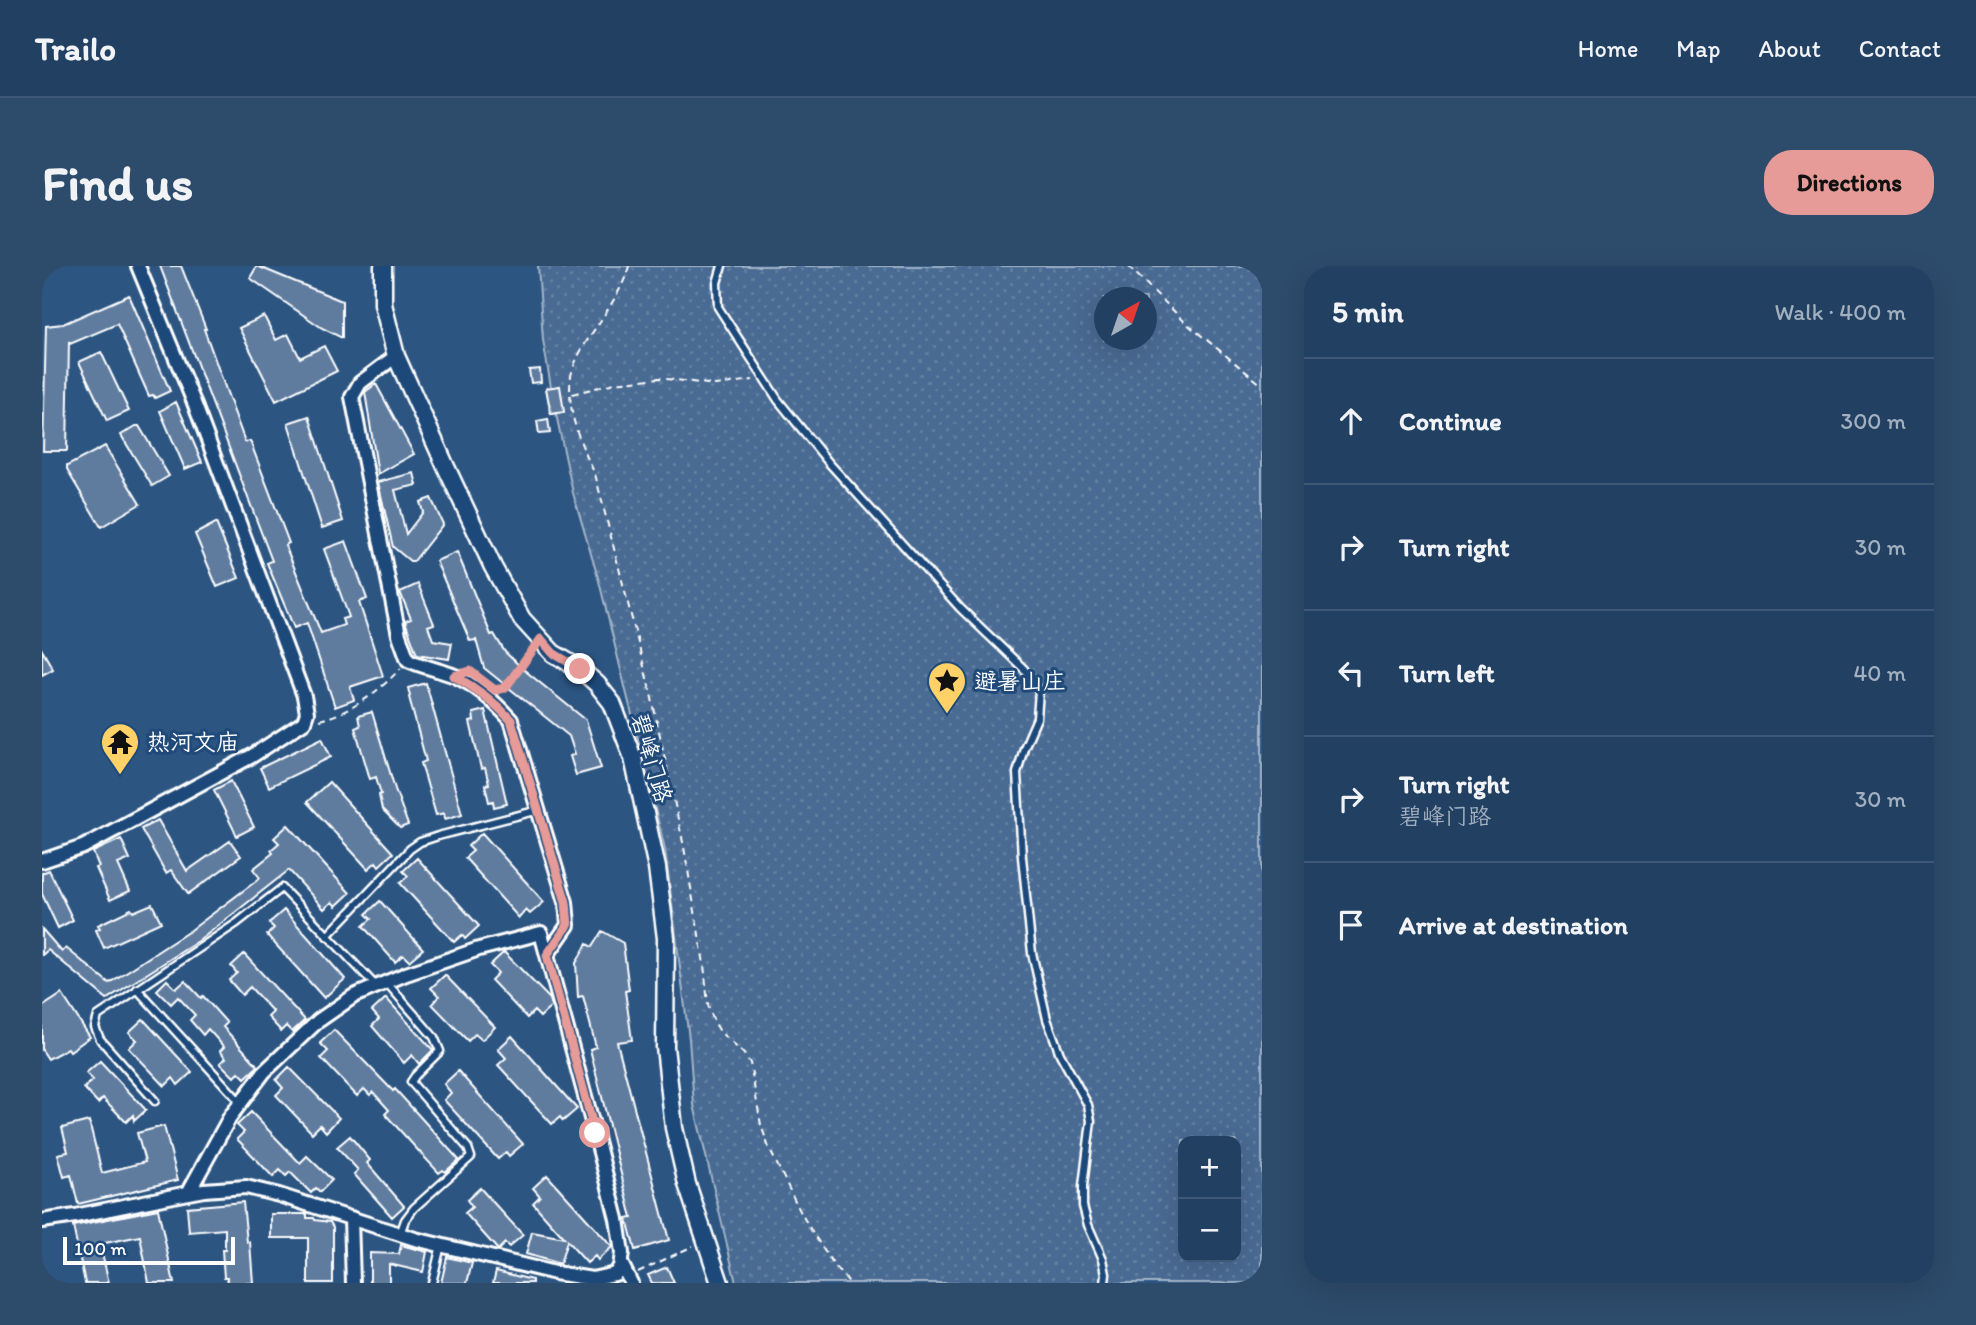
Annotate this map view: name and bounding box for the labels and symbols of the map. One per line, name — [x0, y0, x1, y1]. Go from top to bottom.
north arrow — [1094, 287, 1157, 350]
route end — [564, 653, 595, 684]
place icon: 避暑山庄 — [926, 660, 968, 715]
place label: 避暑山庄 — [974, 667, 1066, 695]
street label: 碧峰门路 — [626, 710, 678, 806]
temple icon: 热河文庙 — [99, 721, 141, 776]
place label: 热河文庙 — [147, 728, 239, 756]
route start — [579, 1117, 610, 1148]
scale bar — [63, 1234, 234, 1266]

